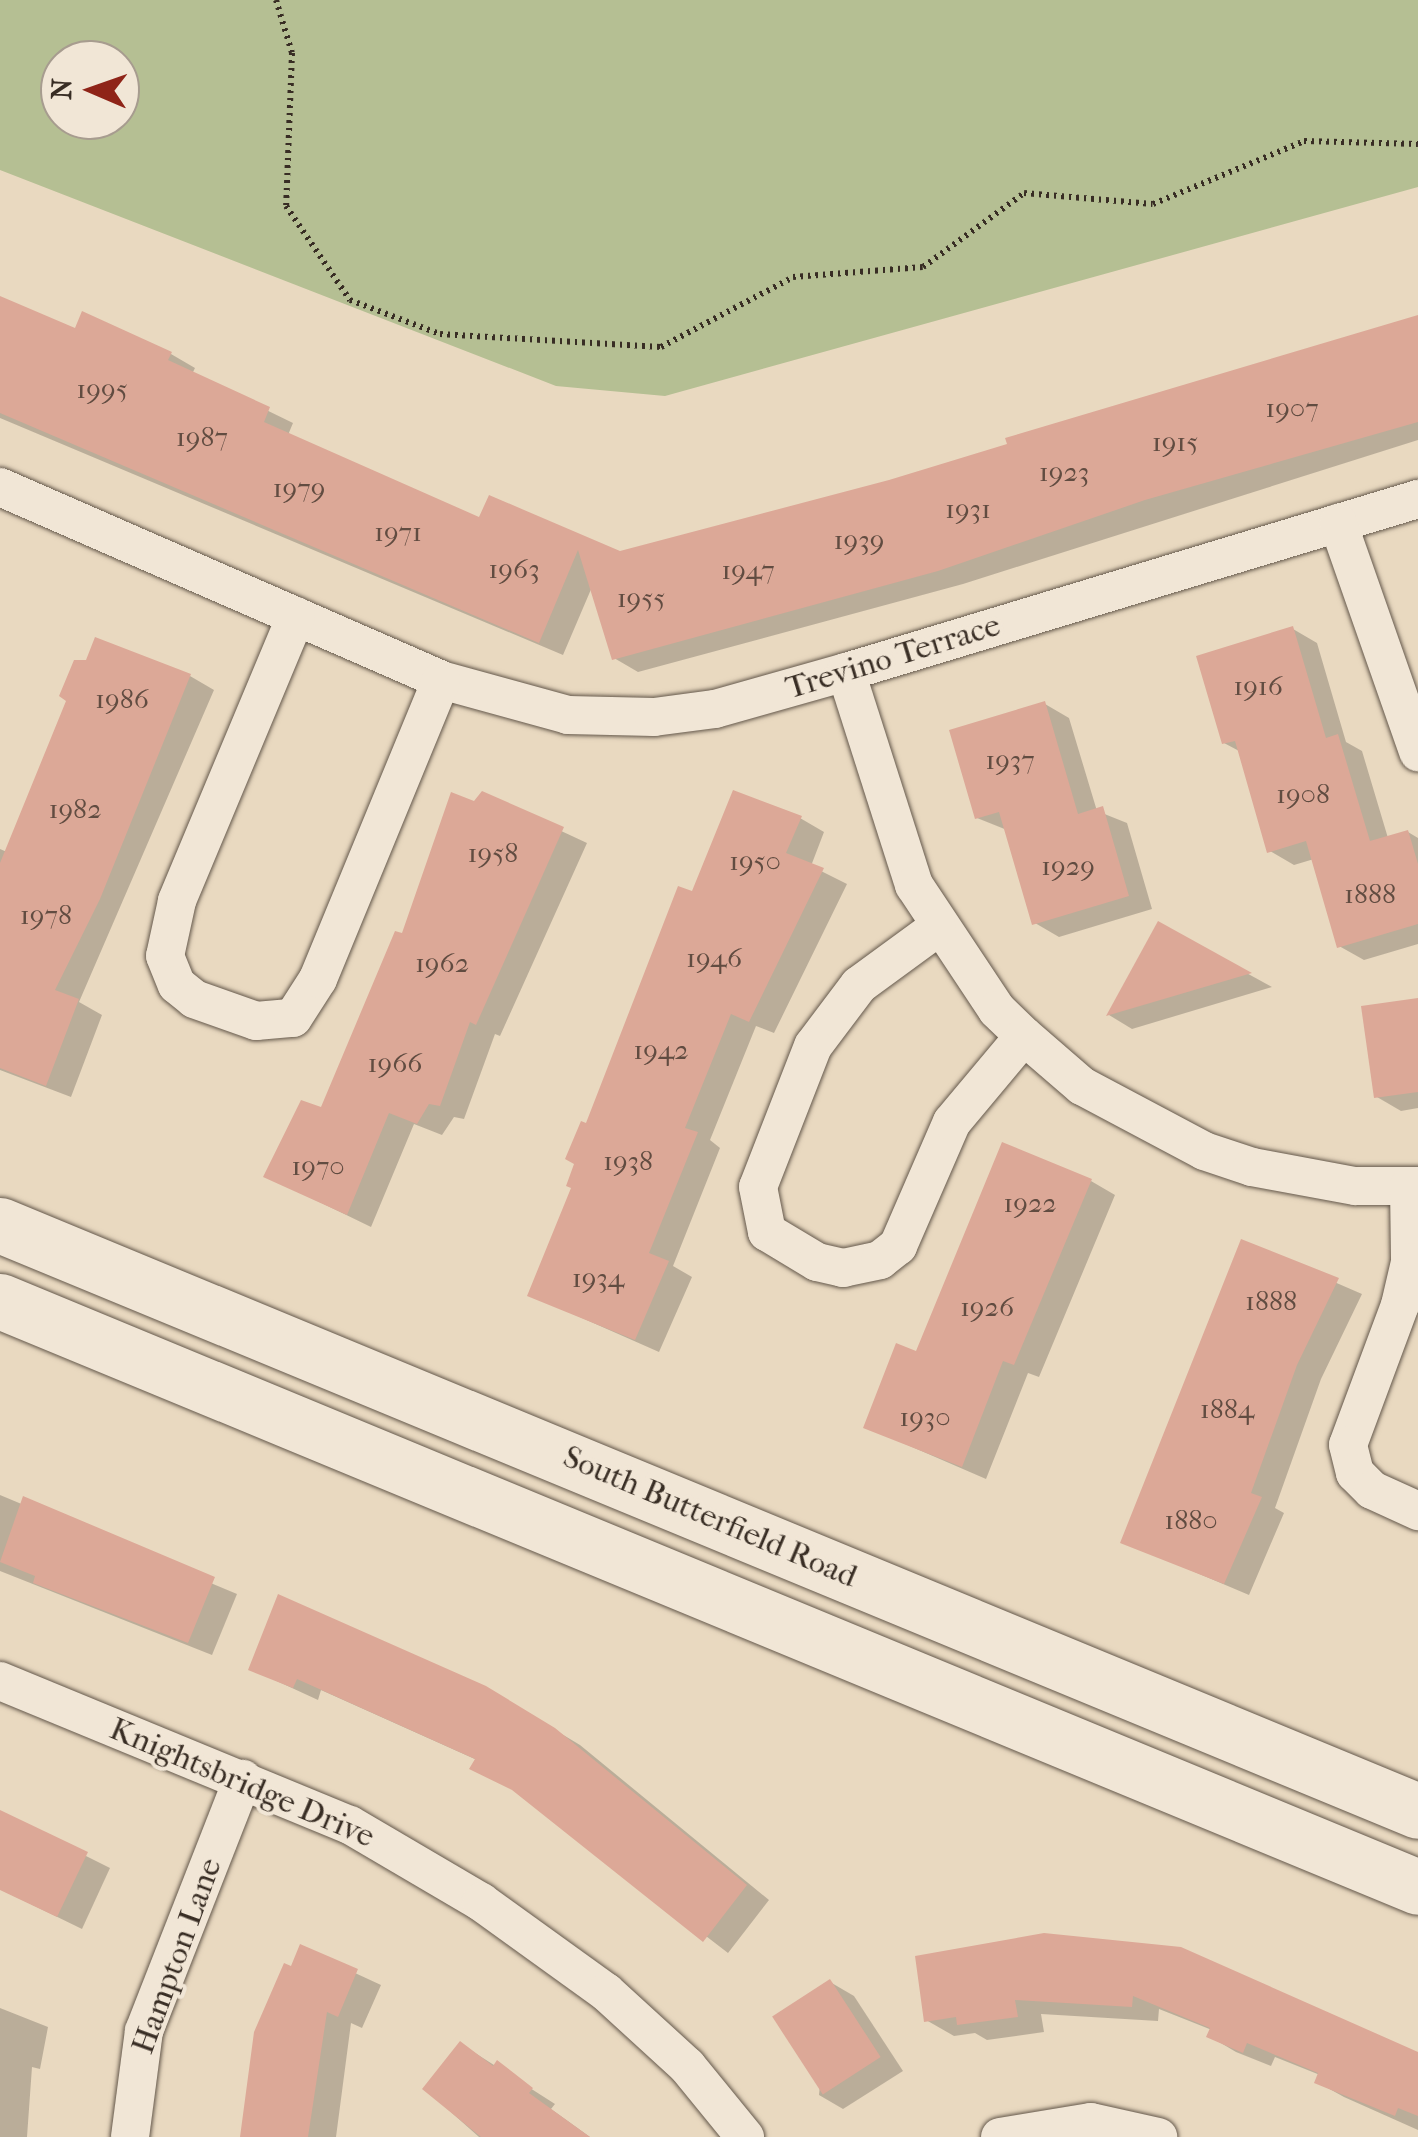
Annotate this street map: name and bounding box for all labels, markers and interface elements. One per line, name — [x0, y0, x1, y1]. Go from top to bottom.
north arrow — [40, 40, 140, 140]
text: N — [45, 78, 78, 100]
house number: 1995 — [76, 372, 128, 406]
house number: 1907 — [1265, 391, 1319, 425]
house number: 1987 — [176, 420, 228, 454]
house number: 1915 — [1152, 425, 1198, 459]
house number: 1923 — [1039, 455, 1089, 489]
house number: 1979 — [273, 471, 325, 505]
house number: 1931 — [945, 492, 991, 526]
house number: 1971 — [374, 515, 422, 549]
house number: 1939 — [834, 523, 884, 557]
house number: 1963 — [488, 552, 540, 586]
house number: 1947 — [721, 553, 775, 587]
house number: 1955 — [617, 581, 665, 615]
street label: Trevino Terrace — [781, 606, 1005, 708]
house number: 1916 — [1233, 669, 1283, 703]
house number: 1986 — [95, 682, 149, 716]
house number: 1937 — [985, 743, 1035, 777]
house number: 1908 — [1276, 777, 1330, 811]
house number: 1982 — [48, 792, 102, 826]
house number: 1958 — [468, 836, 518, 870]
house number: 1950 — [729, 844, 781, 878]
house number: 1929 — [1041, 849, 1095, 883]
house number: 1888 — [1344, 877, 1396, 911]
house number: 1978 — [20, 898, 72, 932]
house number: 1946 — [686, 941, 742, 975]
house number: 1962 — [415, 946, 469, 980]
house number: 1942 — [633, 1033, 689, 1067]
house number: 1966 — [367, 1046, 423, 1080]
house number: 1938 — [603, 1144, 653, 1178]
house number: 1970 — [291, 1149, 345, 1183]
house number: 1922 — [1003, 1186, 1057, 1220]
house number: 1934 — [572, 1261, 624, 1295]
house number: 1888 — [1245, 1284, 1297, 1318]
house number: 1926 — [960, 1290, 1014, 1324]
house number: 1884 — [1200, 1392, 1254, 1426]
house number: 1930 — [899, 1400, 951, 1434]
street label: South Butterfield Road — [557, 1438, 863, 1596]
house number: 1880 — [1164, 1503, 1218, 1537]
street label: Knightsbridge Drive — [104, 1710, 380, 1856]
street label: Hampton Lane — [124, 1853, 230, 2059]

